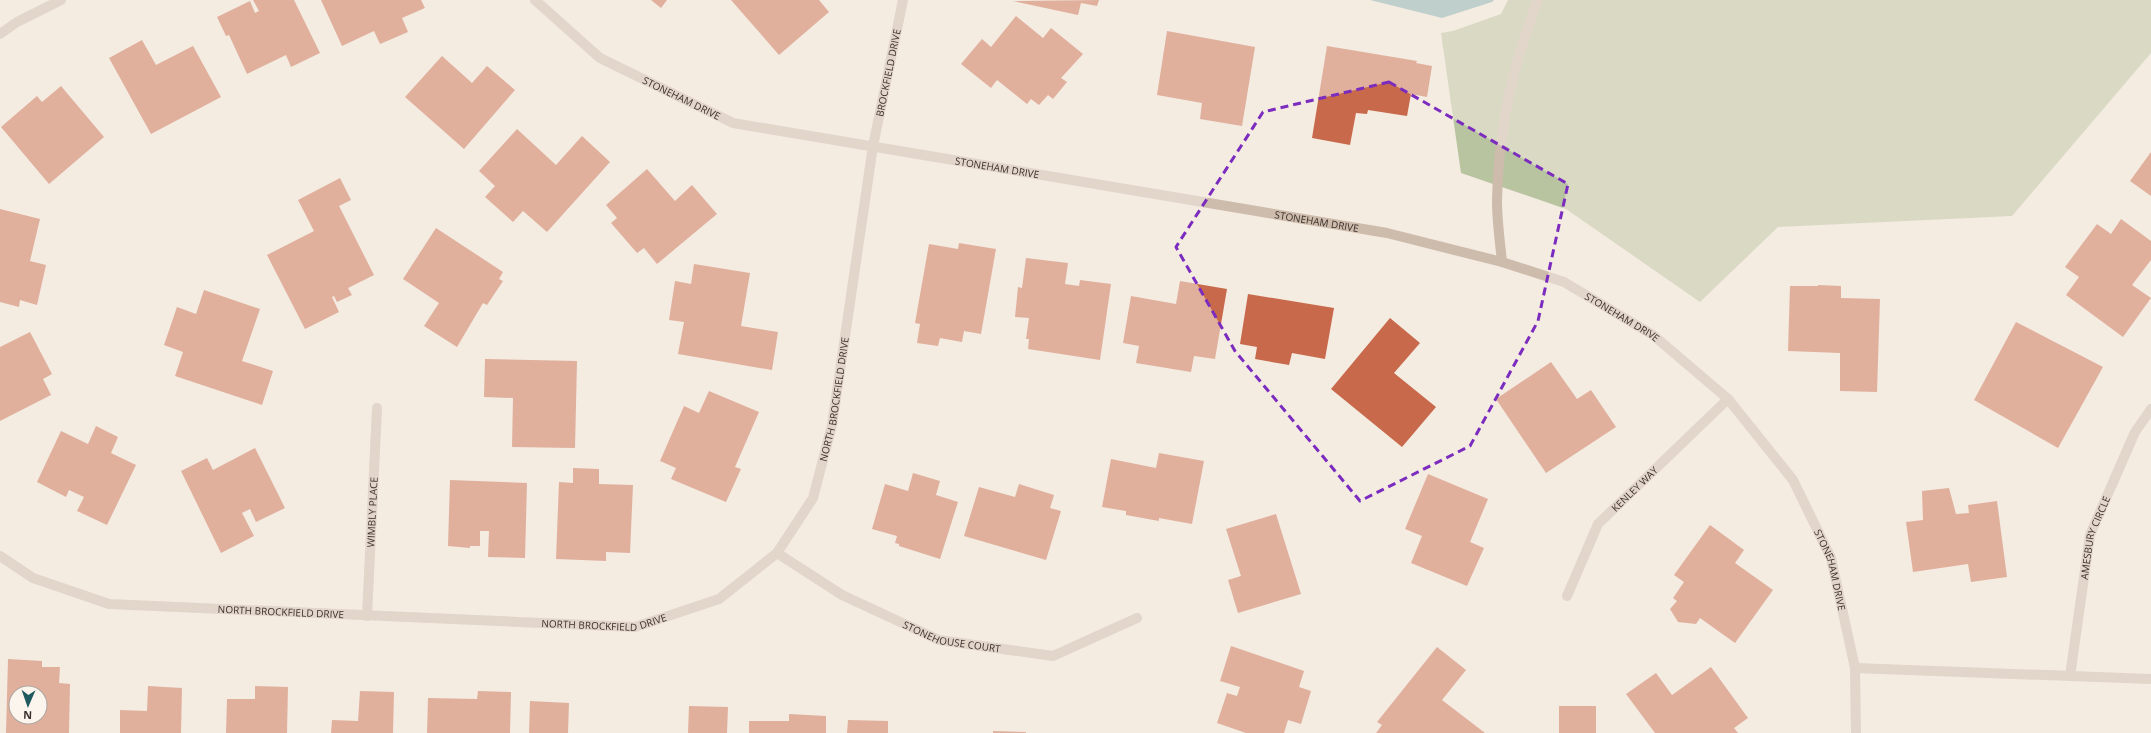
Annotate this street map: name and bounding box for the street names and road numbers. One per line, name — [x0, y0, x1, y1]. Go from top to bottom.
street label: BROCKFIELD DRIVE — [872, 28, 904, 118]
street label: STONEHAM DRIVE — [640, 73, 723, 123]
street label: STONEHAM DRIVE — [954, 153, 1040, 181]
street label: STONEHAM DRIVE — [1274, 207, 1360, 235]
street label: STONEHAM DRIVE — [1582, 289, 1663, 345]
street label: NORTH BROCKFIELD DRIVE — [816, 336, 852, 463]
street label: KENLEY WAY — [1608, 463, 1661, 515]
street label: WIMBLY PLACE — [363, 477, 381, 548]
street label: AMESBURY CIRCLE — [2077, 494, 2113, 580]
street label: STONEHAM DRIVE — [1811, 527, 1849, 612]
street label: NORTH BROCKFIELD DRIVE — [217, 602, 344, 621]
street label: NORTH BROCKFIELD DRIVE — [541, 610, 668, 634]
street label: STONEHOUSE COURT — [901, 617, 1002, 656]

